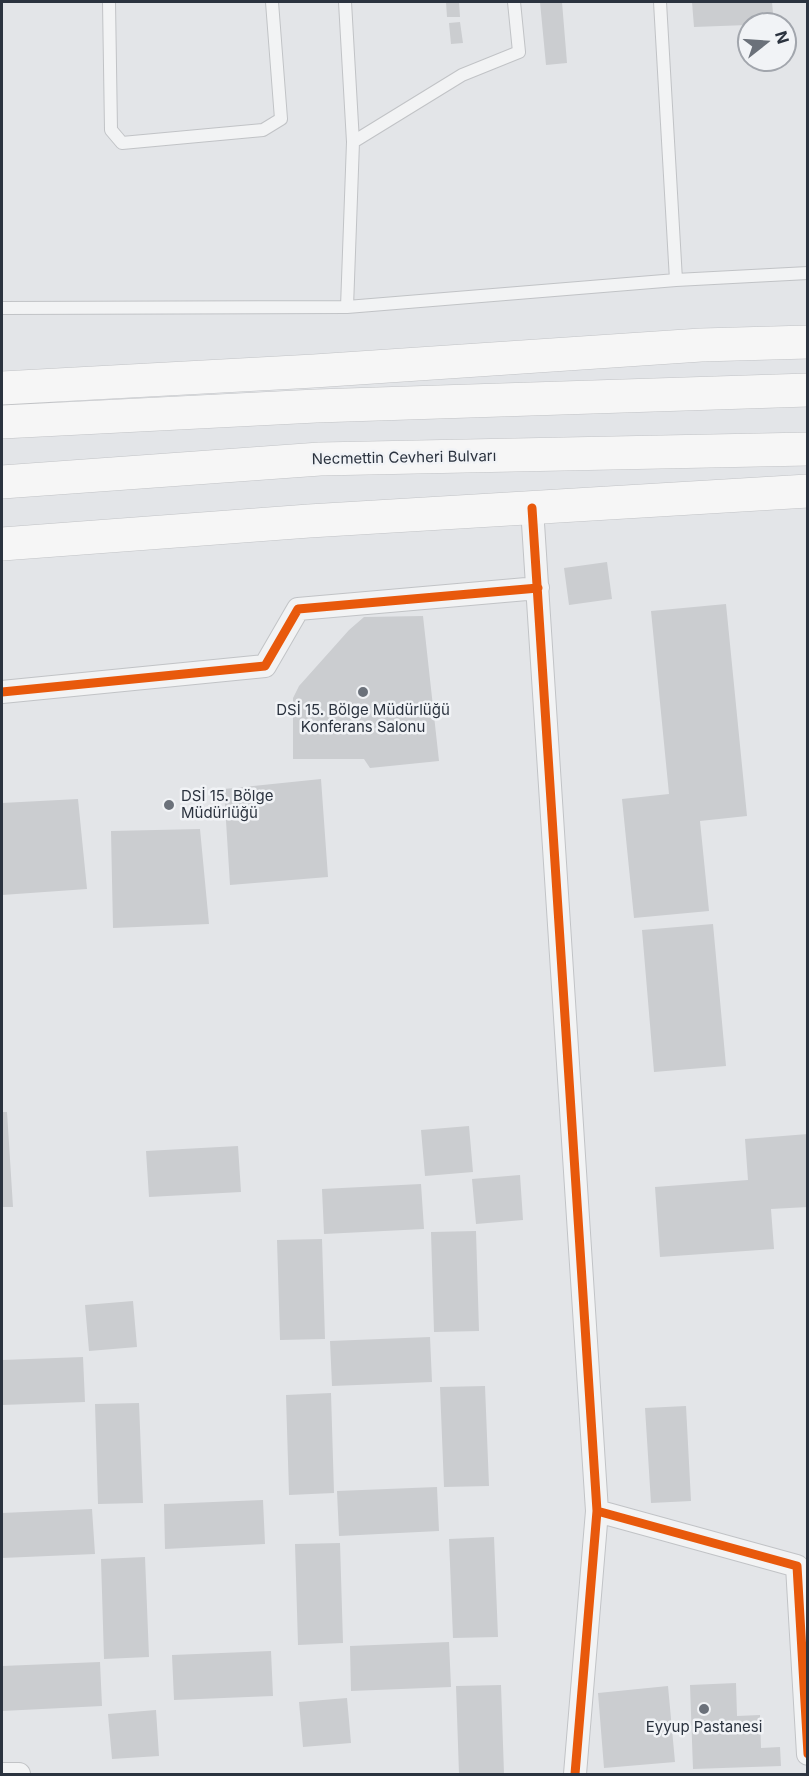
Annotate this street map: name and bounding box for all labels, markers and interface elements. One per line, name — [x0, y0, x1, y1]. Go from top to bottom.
north arrow — [737, 12, 797, 72]
text: N — [771, 29, 794, 46]
street label: Necmettin Cevheri Bulvarı — [312, 447, 496, 469]
marker: DSİ 15. Bölge Müdürlüğü Konferans Salonu — [356, 685, 370, 699]
place label: DSİ 15. Bölge Müdürlüğü Konferans Salonu — [276, 701, 450, 736]
place label: DSİ 15. Bölge Müdürlüğü — [181, 787, 273, 822]
marker: DSİ 15. Bölge Müdürlüğü — [162, 798, 176, 812]
marker: Eyyup Pastanesi — [697, 1702, 711, 1716]
place label: Eyyup Pastanesi — [646, 1718, 762, 1736]

